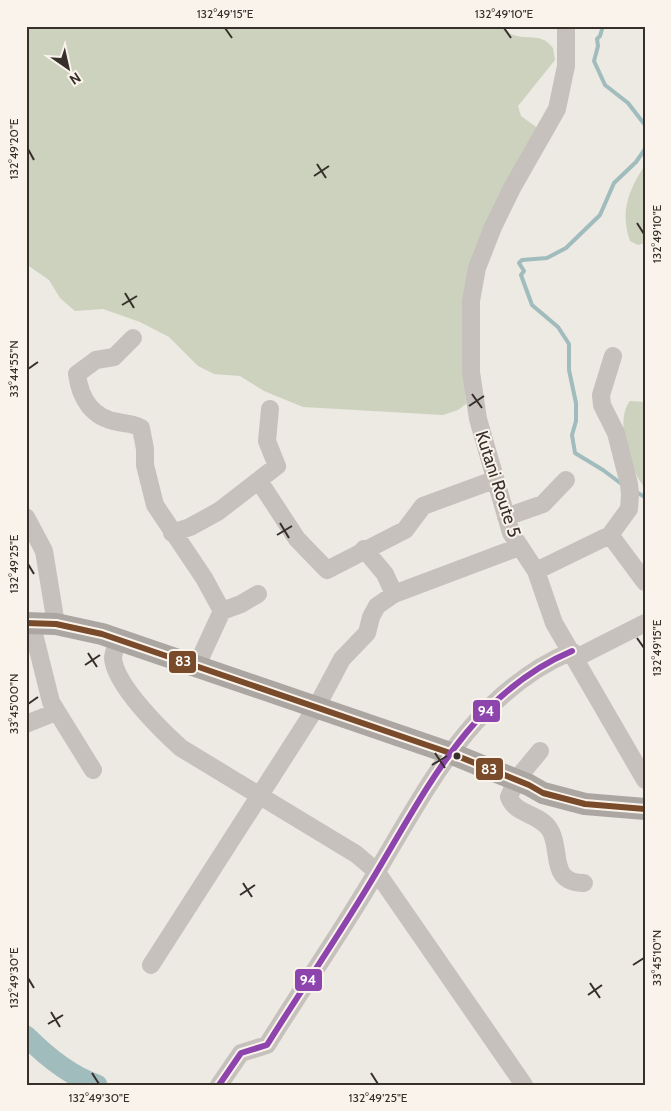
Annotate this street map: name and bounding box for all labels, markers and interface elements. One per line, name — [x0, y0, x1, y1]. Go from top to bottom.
text: 132°49'15"E — [197, 6, 254, 21]
text: 132°49'10"E — [475, 6, 534, 21]
north arrow — [42, 42, 92, 92]
text: N — [66, 69, 84, 89]
text: 132°49'20"E — [6, 118, 21, 179]
text: 132°49'10"E — [649, 204, 664, 263]
text: 33°44'55"N — [6, 340, 21, 398]
street label: Kutani Route 5 — [470, 428, 526, 540]
text: 132°49'25"E — [6, 534, 21, 593]
text: 132°49'15"E — [649, 619, 664, 676]
line badge: 83 — [168, 650, 197, 674]
text: 83 — [175, 652, 191, 670]
text: 33°45'00"N — [6, 674, 21, 734]
line badge: 94 — [472, 699, 501, 723]
text: 94 — [478, 702, 494, 720]
unlabelled marker — [452, 751, 462, 761]
line badge: 83 — [475, 757, 504, 781]
text: 83 — [481, 760, 497, 778]
text: 33°45'10"N — [649, 930, 664, 986]
text: 132°49'30"E — [6, 947, 21, 1009]
line badge: 94 — [294, 968, 323, 992]
text: 94 — [300, 971, 316, 989]
text: 132°49'30"E — [68, 1090, 130, 1105]
text: 132°49'25"E — [349, 1090, 408, 1105]

